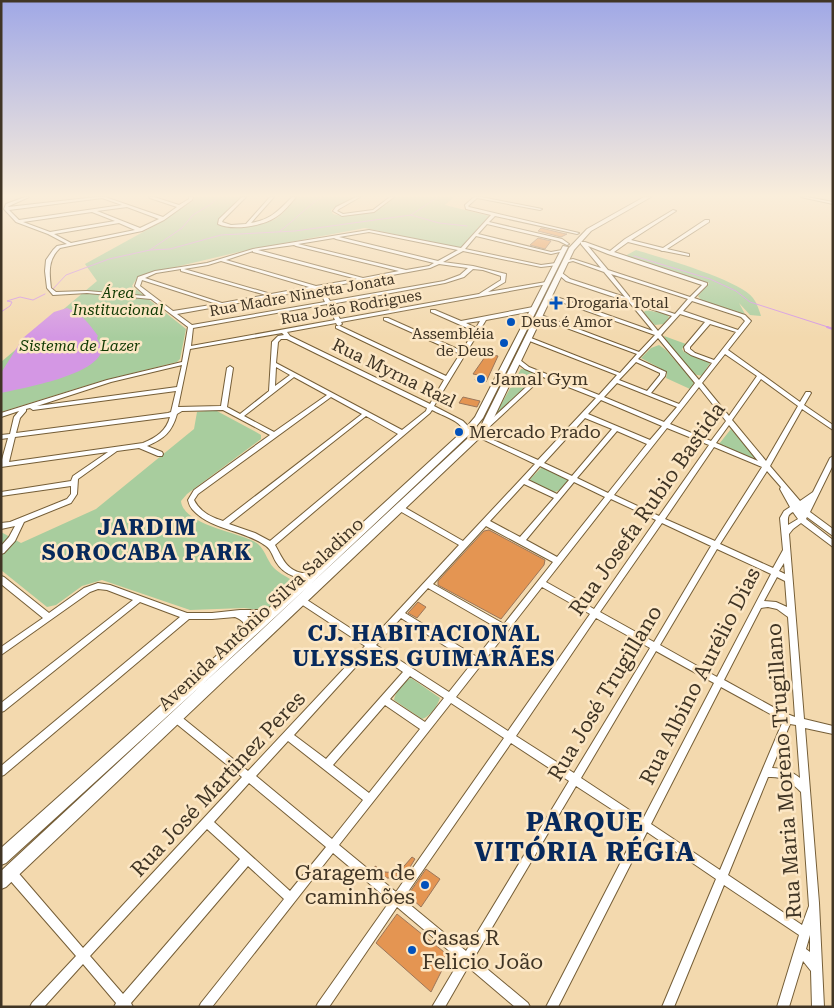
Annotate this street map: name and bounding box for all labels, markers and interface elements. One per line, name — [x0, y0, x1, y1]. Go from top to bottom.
street label: Rua Madre Ninetta Jonata — [208, 270, 396, 320]
park label: Área Institucional — [71, 284, 164, 319]
street label: Rua João Rodrigues — [279, 286, 423, 328]
place label: Drogaria Total — [566, 294, 669, 312]
marker: Drogaria Total — [550, 297, 562, 309]
place label: Deus é Amor — [521, 313, 613, 331]
marker: Deus é Amor — [505, 316, 517, 328]
place label: Assembléia de Deus — [412, 325, 494, 360]
street label: Rua Myrna Razl — [329, 334, 460, 412]
park label: Sistema de Lazer — [19, 337, 141, 355]
marker: Assembléia de Deus — [498, 337, 510, 349]
place label: Jamal Gym — [491, 368, 588, 389]
marker: Jamal Gym — [475, 373, 487, 385]
street label: Rua Josefa Rubio Bastida — [564, 397, 730, 620]
place label: Mercado Prado — [469, 421, 601, 442]
marker: Mercado Prado — [453, 426, 465, 438]
street label: Avenida Antônio Silva Saladino — [154, 513, 368, 714]
district label: JARDIM SOROCABA PARK — [42, 515, 252, 565]
street label: Rua Albino Aurélio Dias — [635, 563, 765, 789]
street label: Rua José Trugillano — [543, 601, 667, 785]
district label: CJ. HABITACIONAL ULYSSES GUIMARÃES — [292, 621, 556, 671]
street label: Rua Maria Moreno Trugillano — [762, 622, 806, 920]
street label: Rua José Martinez Peres — [126, 686, 310, 882]
district label: PARQUE VITÓRIA RÉGIA — [474, 807, 696, 867]
place label: Garagem de caminhões — [295, 861, 415, 909]
marker: Garagem de caminhões — [419, 879, 431, 891]
place label: Casas R Felicio João — [422, 926, 543, 974]
marker: Casas R Felicio João — [406, 944, 418, 956]

